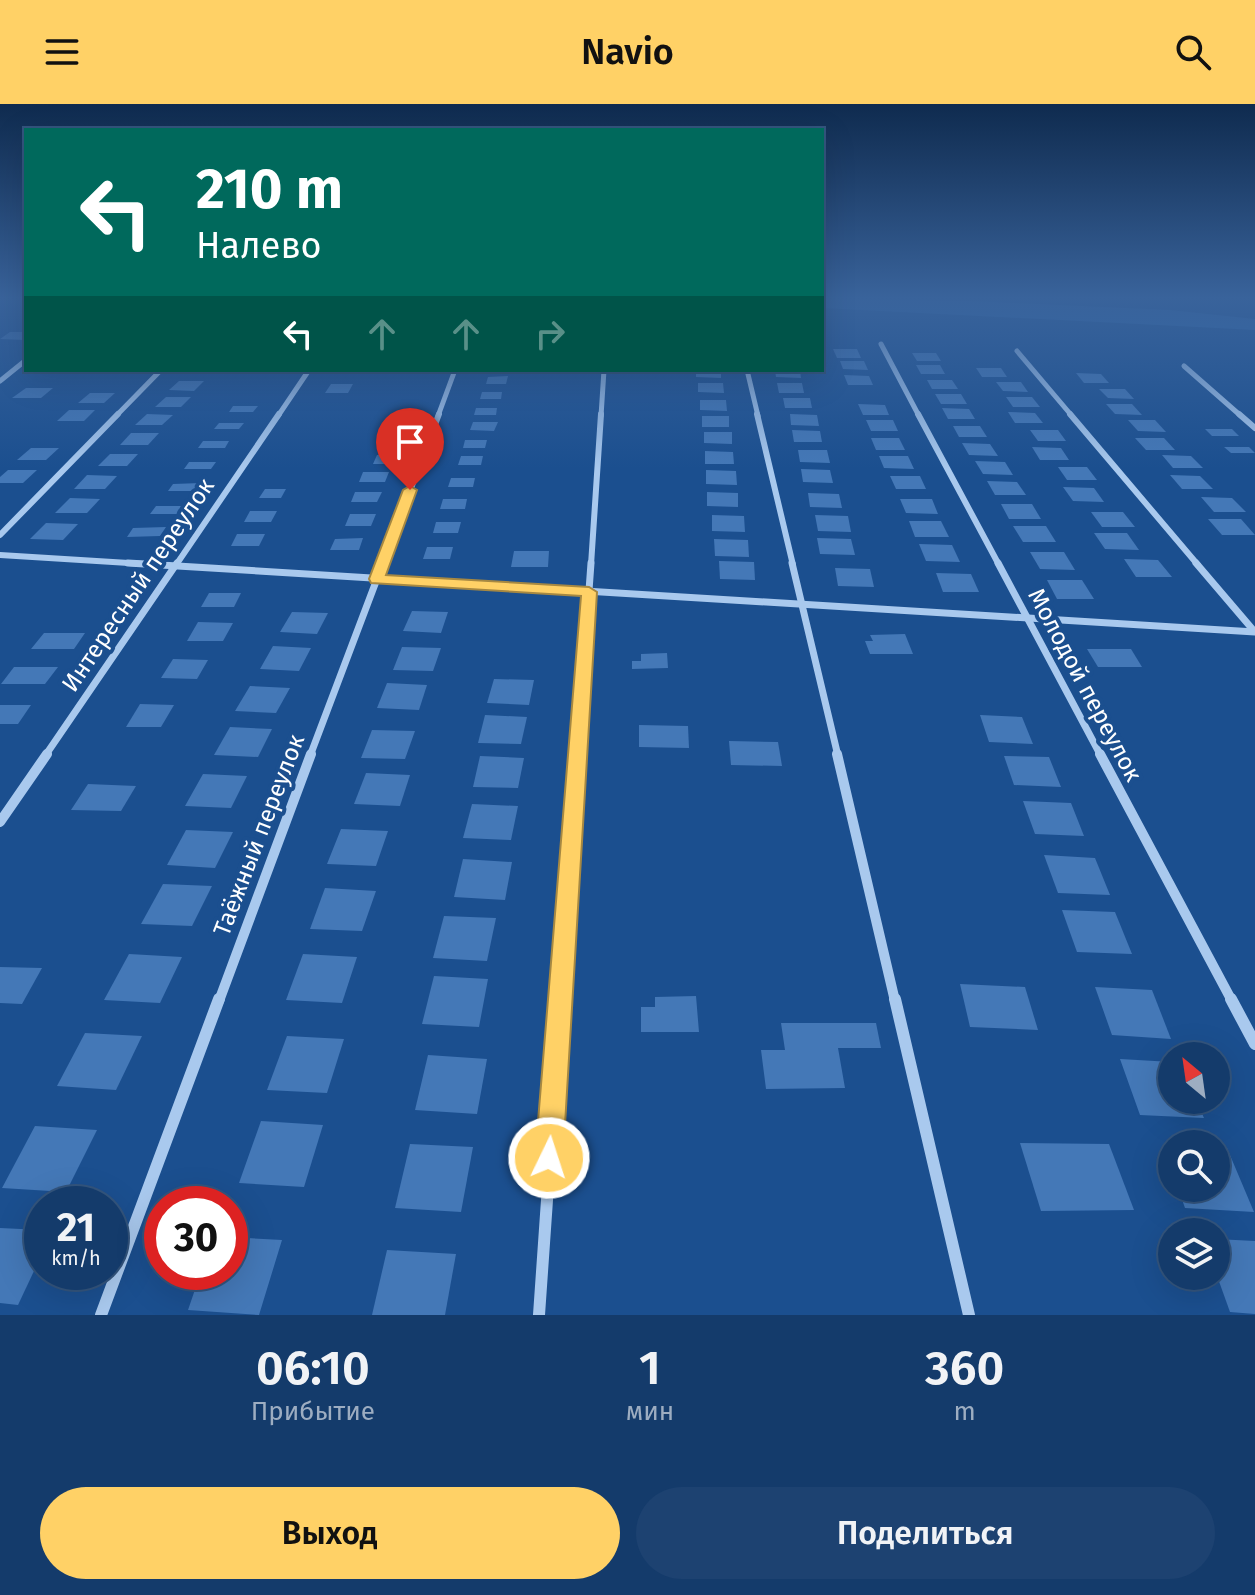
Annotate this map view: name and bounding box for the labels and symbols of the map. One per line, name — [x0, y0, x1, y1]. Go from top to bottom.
pin — [376, 408, 444, 490]
street label: Интересный переулок — [56, 472, 220, 697]
street label: Молодой переулок — [1022, 584, 1148, 787]
street label: Таёжный переулок — [208, 730, 310, 940]
north arrow — [1158, 1042, 1230, 1114]
position arrow — [507, 1116, 591, 1200]
speed limit sign: 30 — [144, 1186, 248, 1290]

